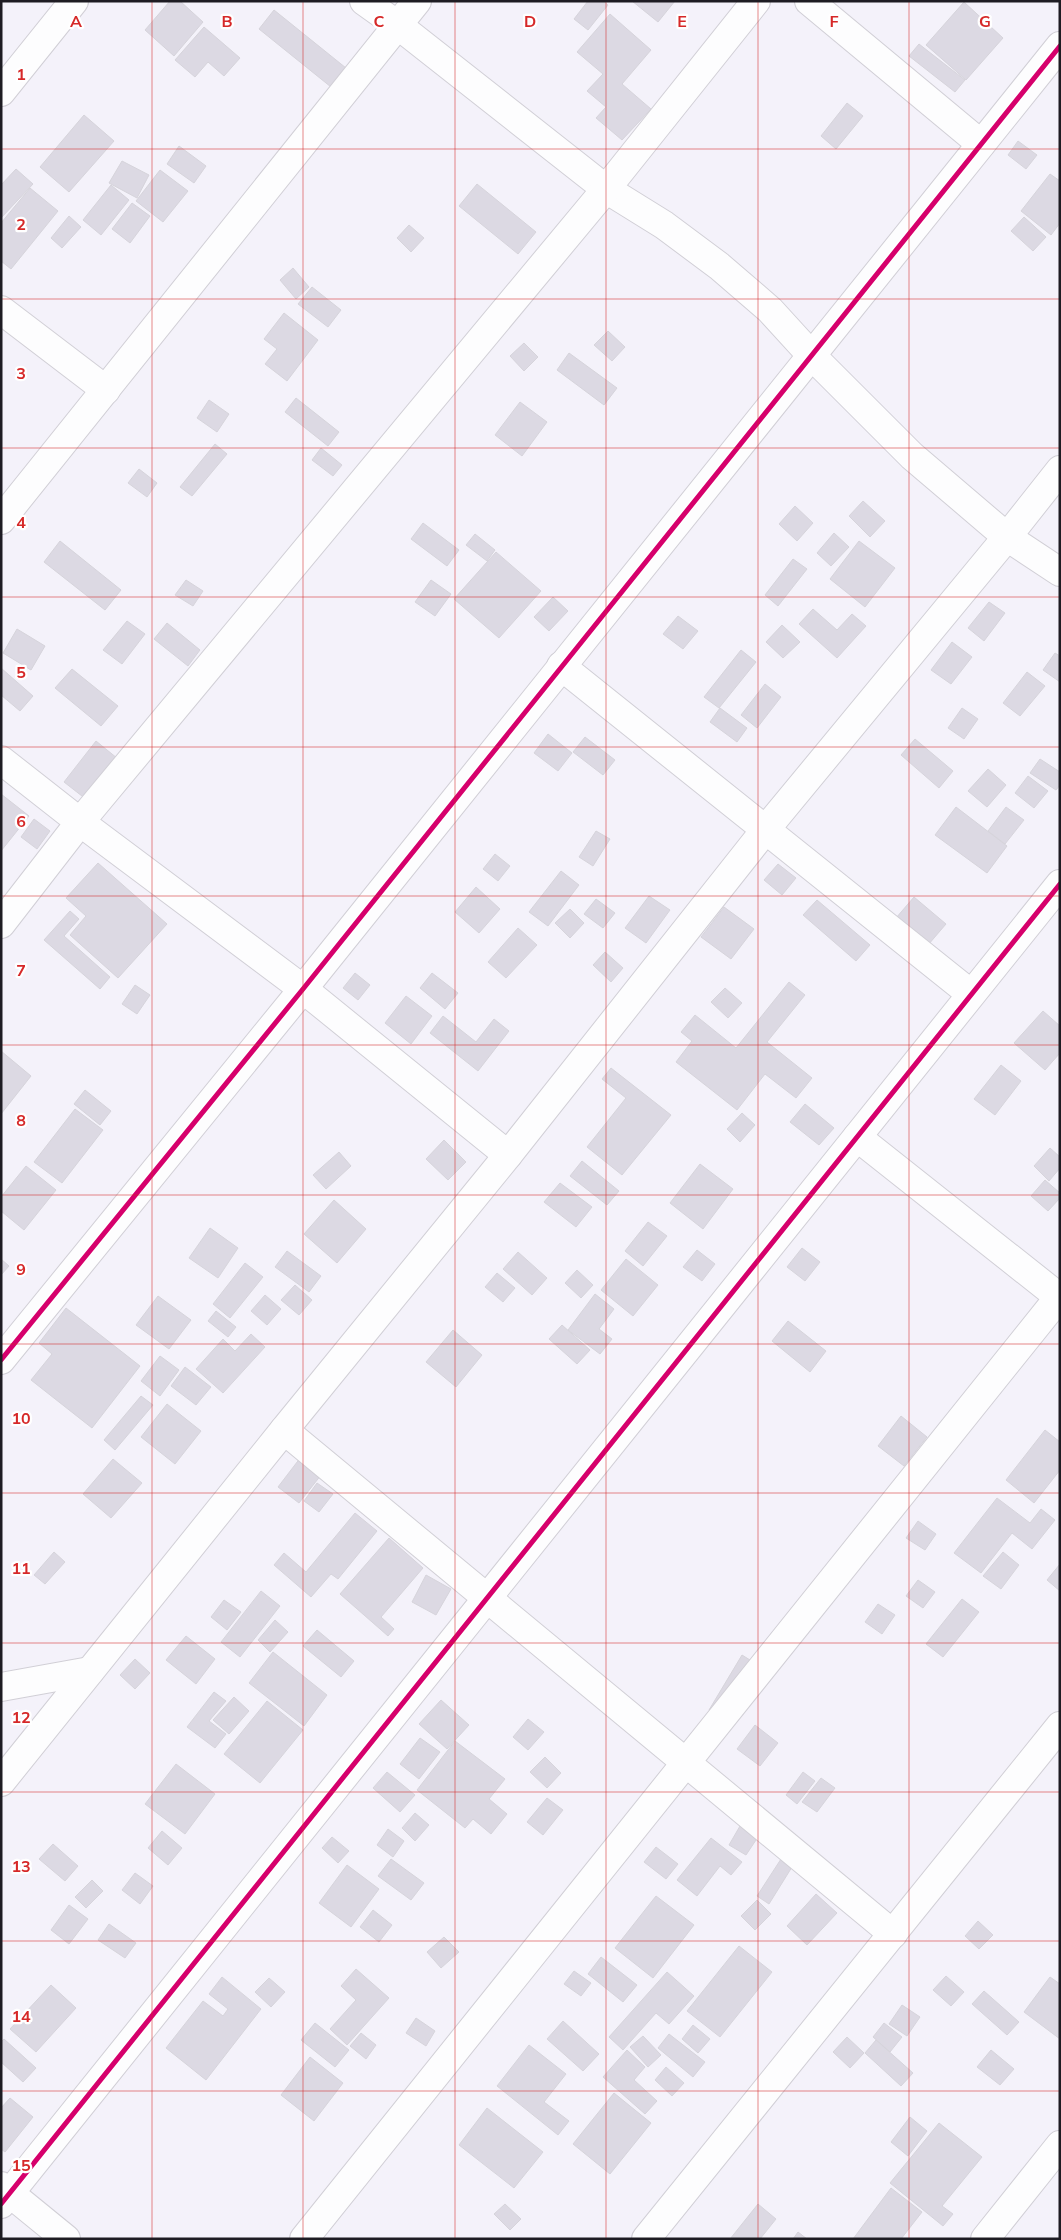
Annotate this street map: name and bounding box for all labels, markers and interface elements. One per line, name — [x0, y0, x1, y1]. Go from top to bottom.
text: A — [70, 11, 82, 31]
text: B — [221, 11, 233, 31]
text: C — [374, 11, 385, 31]
text: D — [524, 11, 536, 31]
text: E — [677, 11, 687, 31]
text: F — [829, 11, 839, 31]
text: G — [979, 11, 991, 31]
text: 1 — [16, 64, 26, 84]
text: 2 — [16, 214, 26, 234]
text: 3 — [16, 363, 26, 383]
text: 4 — [16, 512, 26, 532]
text: 5 — [16, 662, 26, 682]
text: 6 — [16, 811, 26, 831]
text: 7 — [16, 960, 26, 980]
text: 8 — [16, 1110, 26, 1130]
text: 9 — [16, 1259, 26, 1279]
text: 10 — [11, 1408, 31, 1428]
text: 11 — [11, 1558, 31, 1578]
text: 12 — [11, 1707, 31, 1727]
text: 13 — [11, 1856, 31, 1876]
text: 14 — [11, 2006, 31, 2026]
text: 15 — [11, 2155, 31, 2175]

